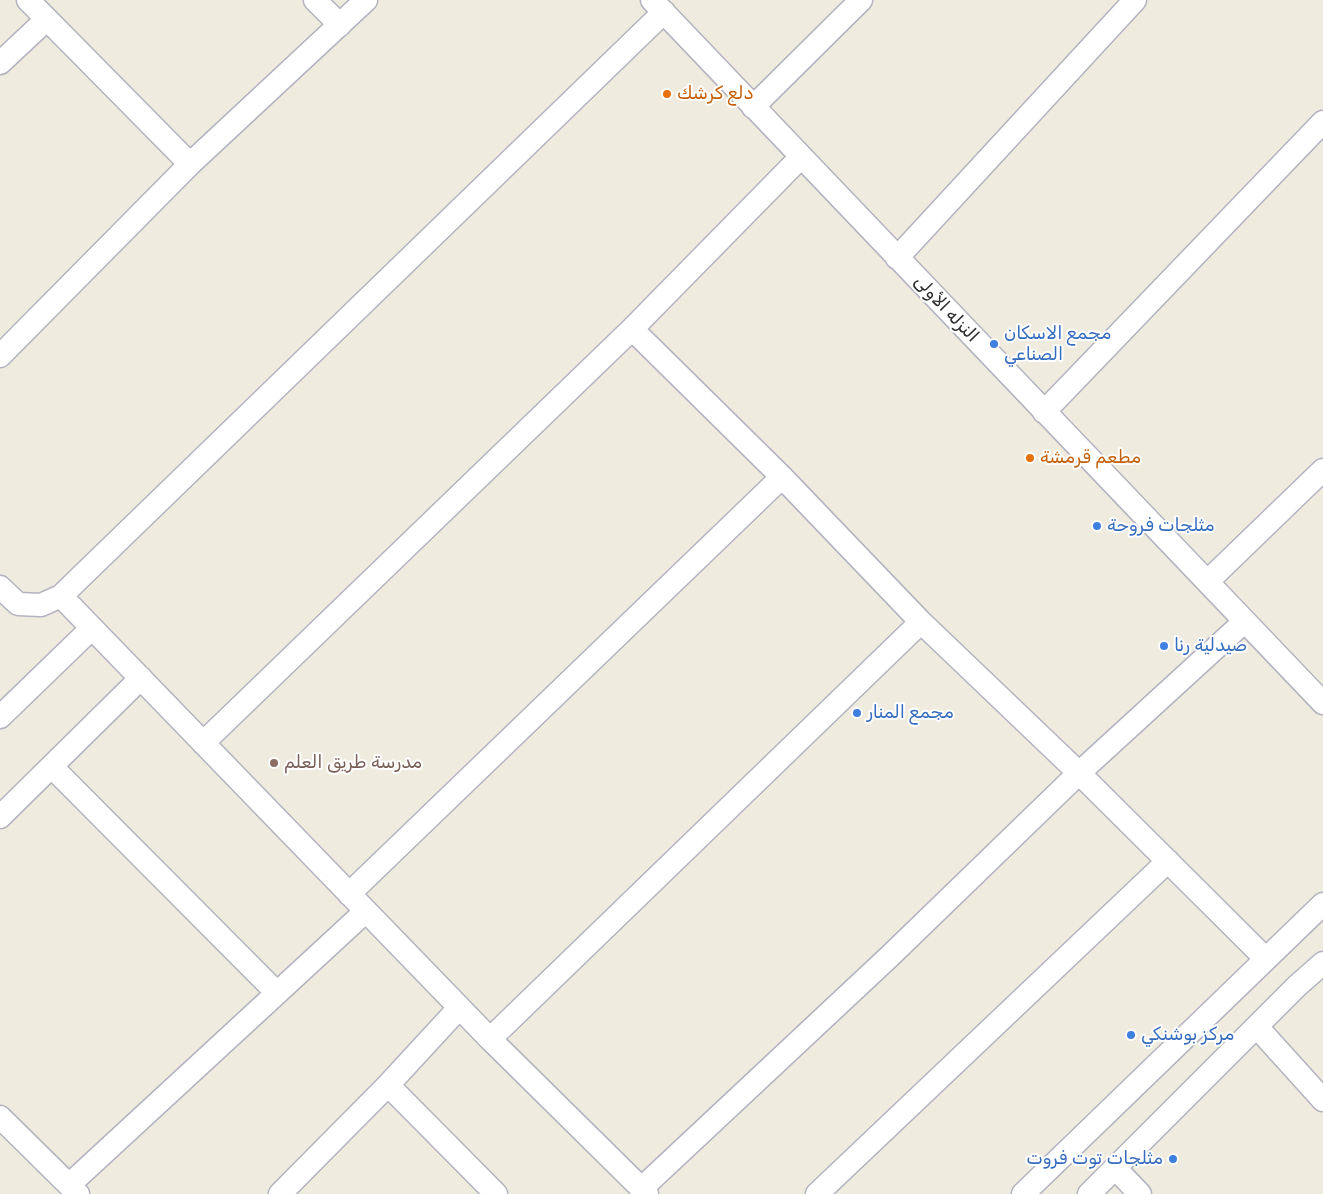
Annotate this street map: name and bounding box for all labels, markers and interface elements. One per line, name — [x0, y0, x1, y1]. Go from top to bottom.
place label: دلع كرشك — [677, 83, 754, 105]
marker: دلع كرشك — [661, 88, 673, 100]
street label: النزله الأولى — [909, 271, 983, 347]
place label: مجمع الاسكان الصناعي — [1004, 323, 1111, 366]
marker: مجمع الاسكان الصناعي — [988, 338, 1000, 350]
place label: مطعم قرمشة — [1040, 447, 1141, 469]
marker: مطعم قرمشة — [1024, 452, 1036, 464]
place label: مثلجات فروحة — [1107, 515, 1214, 537]
marker: مثلجات فروحة — [1091, 520, 1103, 532]
place label: صيدلية رنا — [1174, 635, 1247, 657]
marker: صيدلية رنا — [1158, 640, 1170, 652]
place label: مجمع المنار — [867, 702, 954, 724]
marker: مجمع المنار — [851, 707, 863, 719]
place label: مدرسة طريق العلم — [284, 752, 422, 774]
marker: مدرسة طريق العلم — [268, 757, 280, 769]
place label: مركز بوشنكي — [1141, 1024, 1234, 1046]
marker: مركز بوشنكي — [1125, 1029, 1137, 1041]
place label: مثلجات توت فروت — [1026, 1148, 1163, 1170]
marker: مثلجات توت فروت — [1167, 1153, 1179, 1165]

